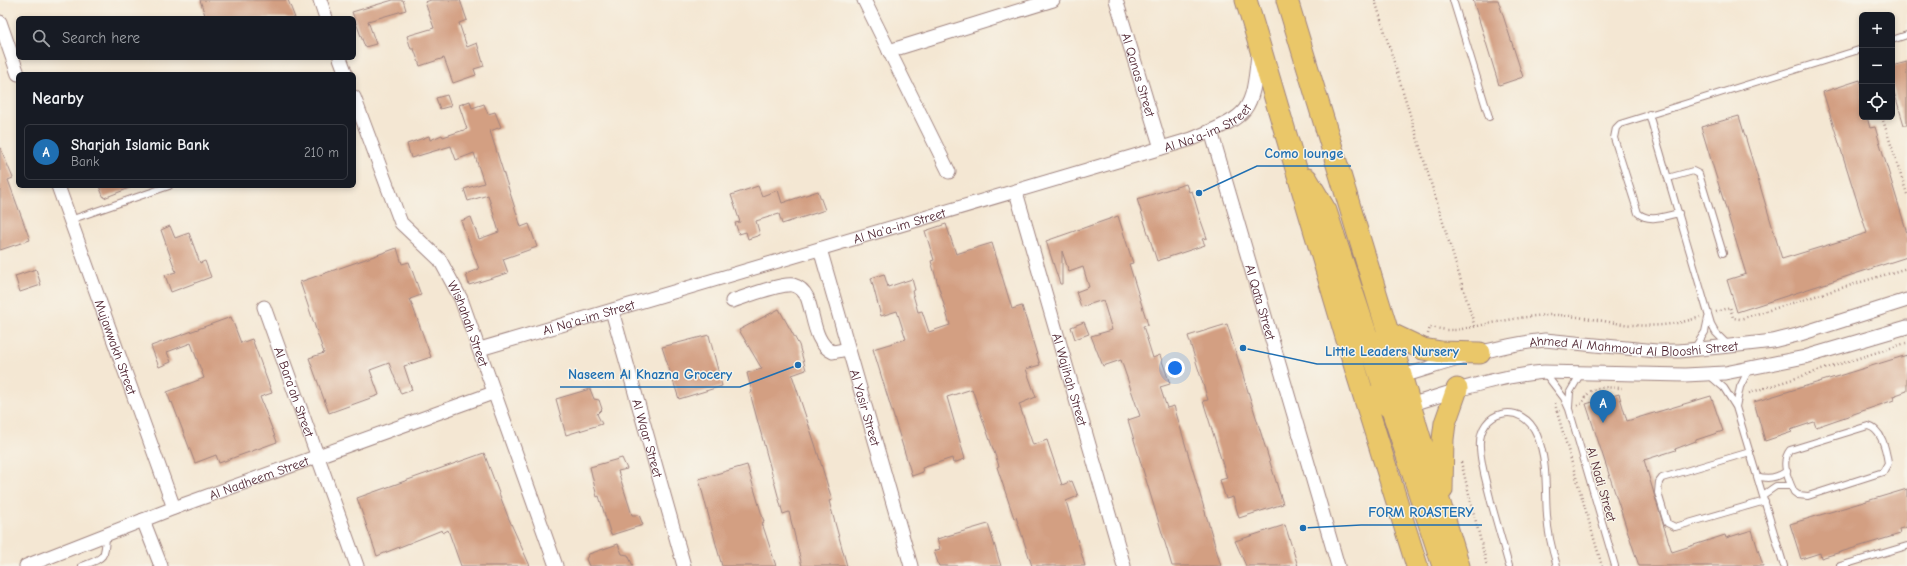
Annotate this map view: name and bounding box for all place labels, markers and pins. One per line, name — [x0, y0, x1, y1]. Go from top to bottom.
callout: Como lounge — [1257, 140, 1351, 166]
callout: Little Leaders Nursery — [1317, 338, 1467, 364]
callout: Naseem Al Khazna Grocery — [560, 361, 740, 387]
pin: A — [1590, 390, 1616, 423]
callout: FORM ROASTERY — [1361, 499, 1482, 525]

